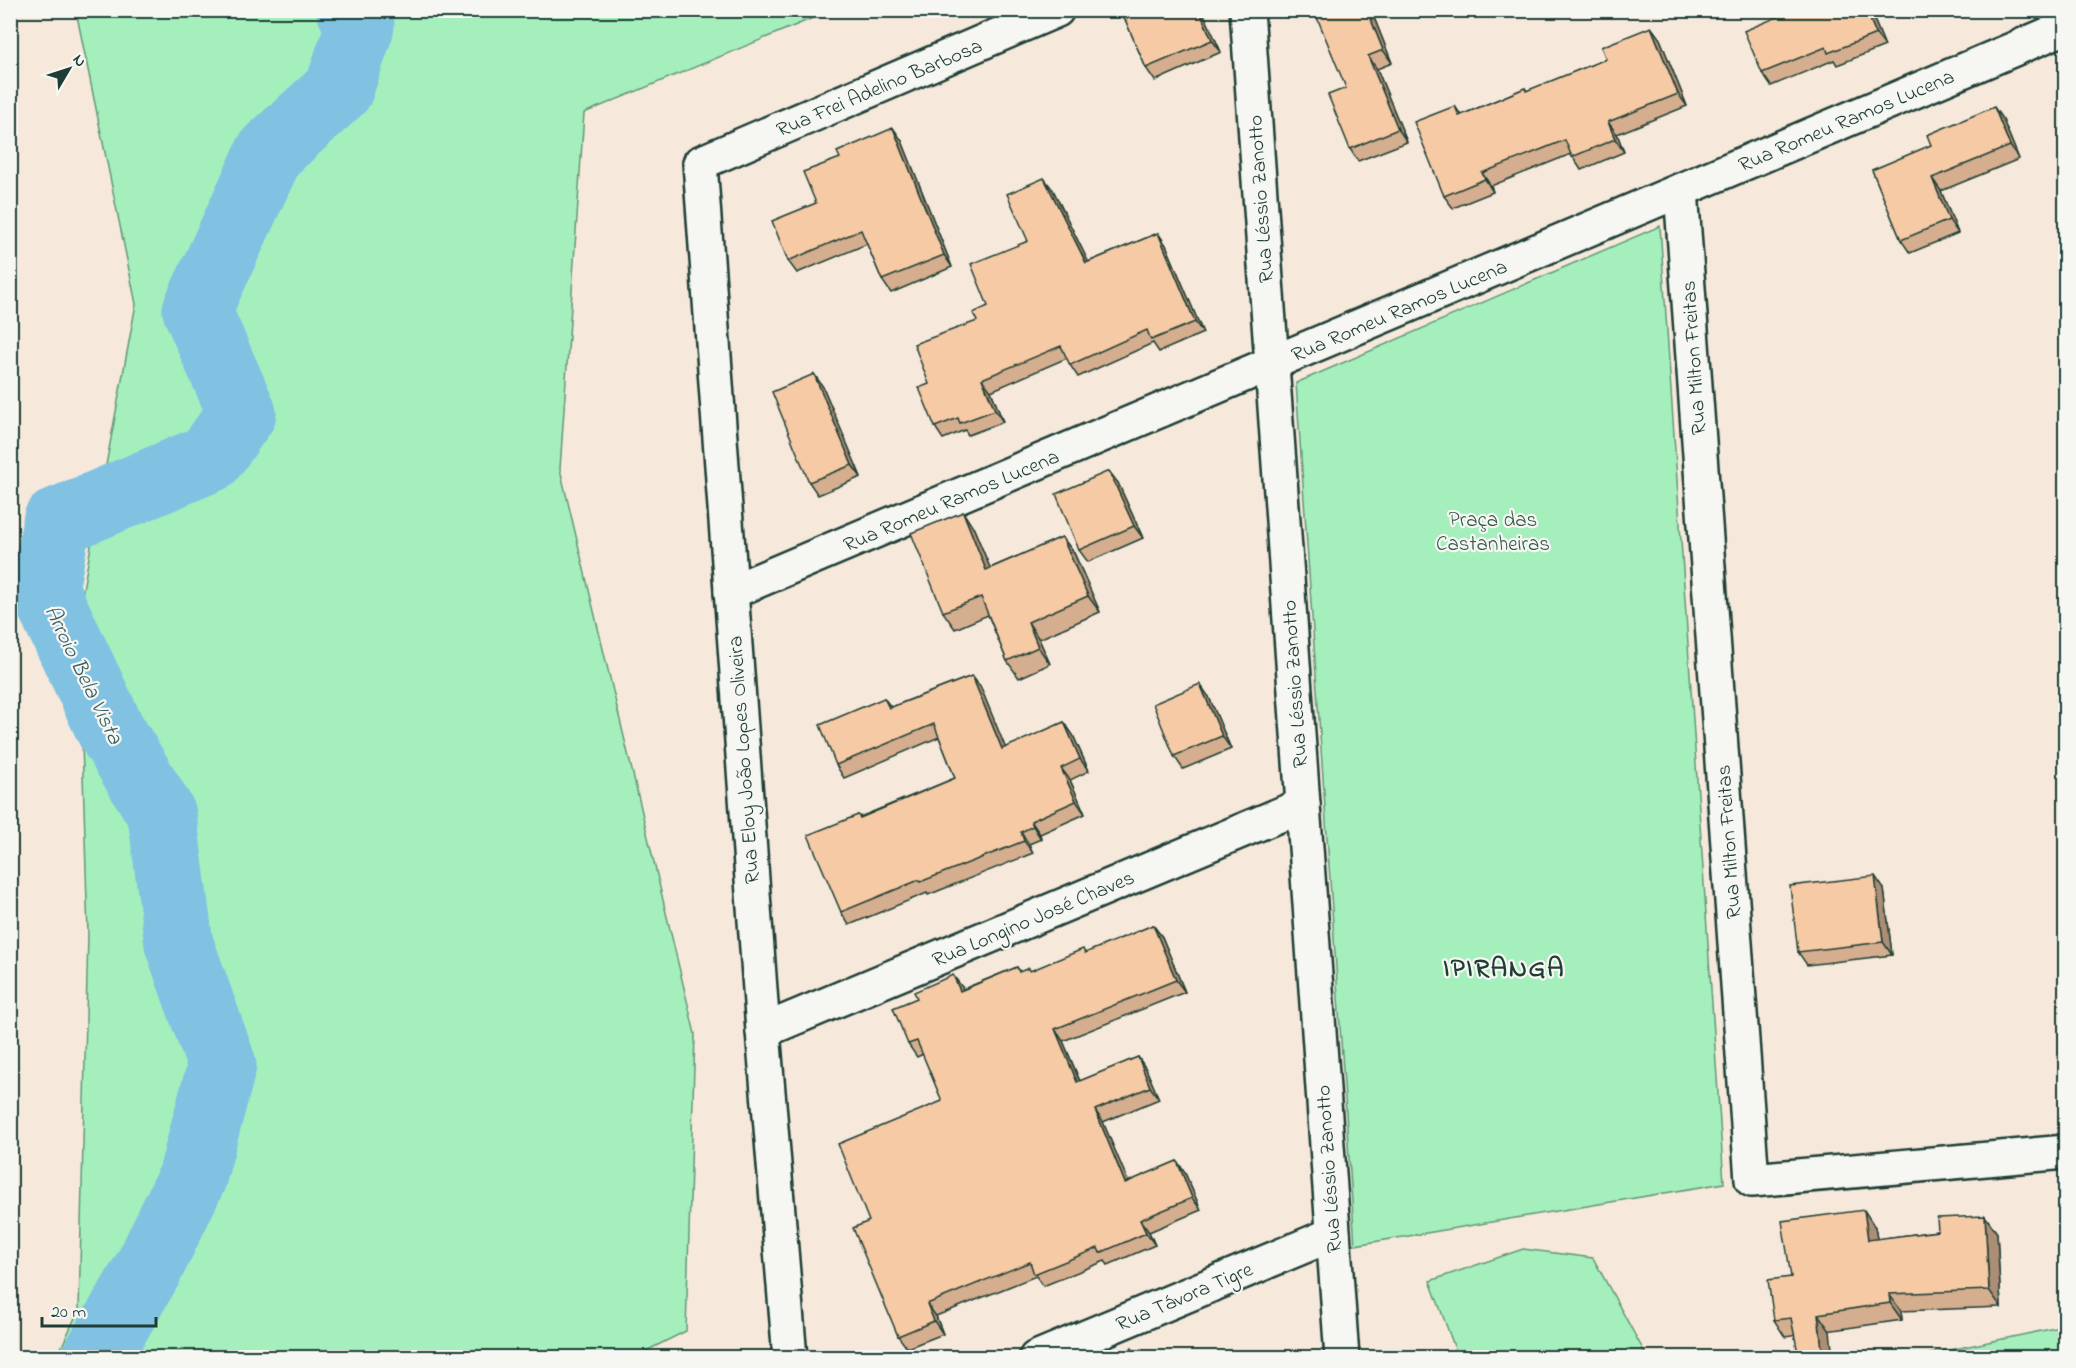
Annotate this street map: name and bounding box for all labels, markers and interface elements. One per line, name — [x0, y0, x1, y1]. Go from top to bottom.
street label: Rua Frei Adelino Barbosa — [772, 32, 987, 146]
north arrow — [39, 39, 99, 99]
text: N — [66, 49, 92, 73]
street label: Rua Romeu Ramos Lucena — [1734, 63, 1959, 181]
street label: Rua Léssio Zanotto — [1241, 114, 1283, 284]
street label: Rua Romeu Ramos Lucena — [1287, 253, 1512, 371]
street label: Rua Milton Freitas — [1675, 280, 1715, 436]
street label: Rua Romeu Ramos Lucena — [839, 443, 1064, 561]
park label: Praça das Castanheiras — [1436, 506, 1550, 560]
street label: Rua Léssio Zanotto — [1275, 599, 1317, 769]
water label: Arroio Bela Vista — [35, 600, 130, 751]
street label: Rua Eloy João Lopes Oliveira — [721, 635, 771, 885]
street label: Rua Milton Freitas — [1710, 764, 1750, 920]
street label: Rua Longino José Chaves — [928, 864, 1140, 978]
district label: IPIRANGA — [1443, 950, 1565, 989]
street label: Rua Léssio Zanotto — [1309, 1084, 1351, 1254]
street label: Rua Távora Tigre — [1112, 1255, 1259, 1342]
scale bar — [42, 1290, 156, 1328]
text: 20 m — [51, 1300, 86, 1326]

